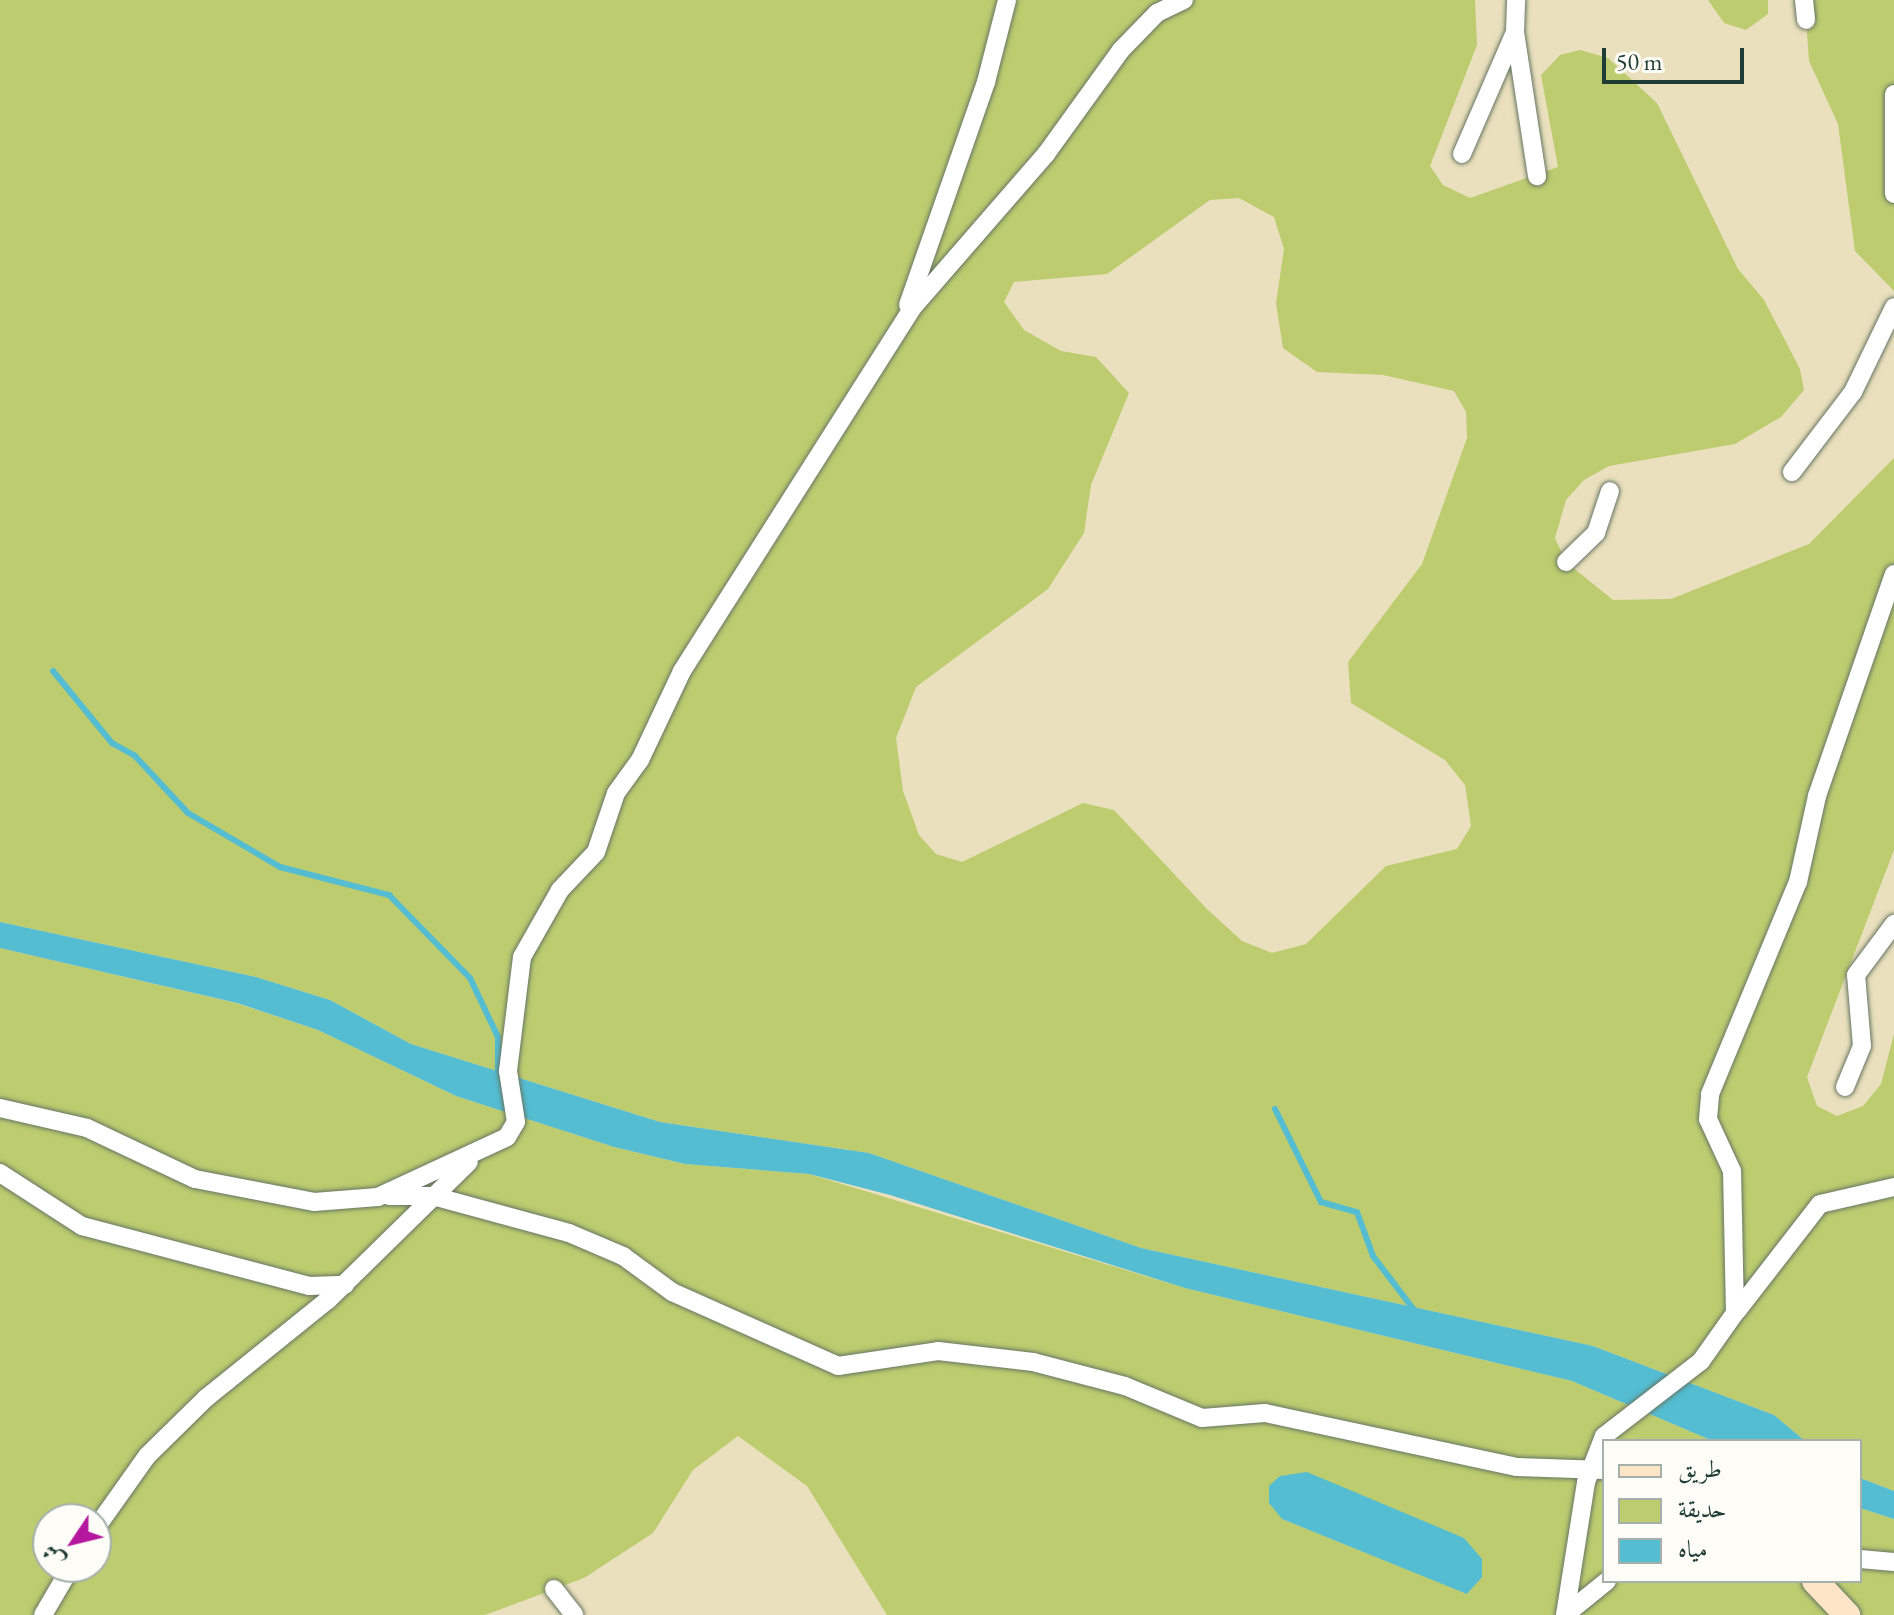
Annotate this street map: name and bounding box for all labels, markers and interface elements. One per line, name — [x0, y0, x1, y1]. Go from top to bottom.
scale bar — [1606, 32, 1748, 82]
text: 50 m — [1616, 46, 1663, 77]
legend — [1602, 1439, 1862, 1583]
text: طريق — [1678, 1453, 1722, 1484]
text: حديقة — [1678, 1493, 1727, 1524]
north arrow — [32, 1503, 112, 1583]
text: مياه — [1678, 1533, 1708, 1564]
text: ش — [35, 1539, 72, 1573]

